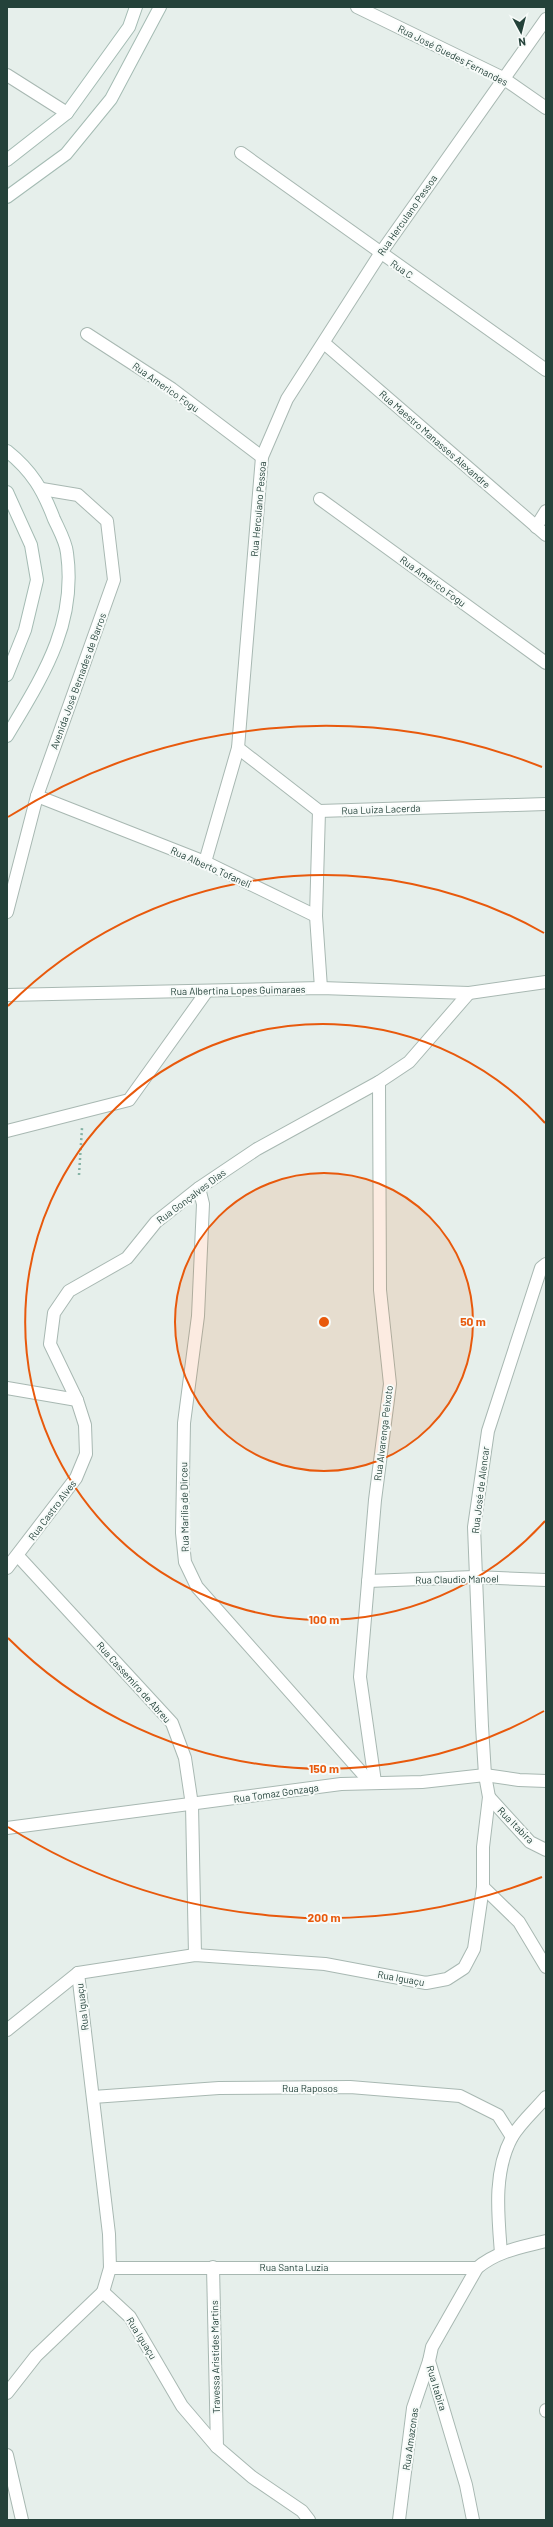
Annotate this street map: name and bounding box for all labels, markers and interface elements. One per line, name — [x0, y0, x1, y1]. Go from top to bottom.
north arrow — [501, 12, 541, 52]
street label: Rua José Guedes Fernandes — [396, 22, 510, 88]
text: N — [518, 36, 527, 49]
street label: Rua Herculano Pessoa — [375, 172, 439, 258]
street label: Rua C — [388, 257, 416, 281]
street label: Rua Americo Fogu — [130, 360, 202, 414]
street label: Rua Maestro Manasses Alexandre — [377, 388, 493, 490]
street label: Rua Herculano Pessoa — [248, 461, 268, 557]
street label: Rua Americo Fogu — [398, 553, 468, 609]
street label: Avenida José Bernades de Barros — [48, 611, 108, 751]
street label: Rua Luiza Lacerda — [341, 802, 421, 816]
street label: Rua Alberto Tofaneli — [169, 844, 253, 890]
street label: Rua Albertina Lopes Guimaraes — [170, 983, 306, 997]
street label: Rua Gonçalves Dias — [154, 1166, 228, 1226]
text: 50 m — [460, 1314, 486, 1328]
centre of rings — [317, 1315, 331, 1329]
street label: Rua Alvarenga Peixoto — [371, 1385, 395, 1481]
street label: Rua José de Alencar — [469, 1445, 491, 1534]
street label: Rua Marilia de Dirceu — [177, 1462, 191, 1552]
street label: Rua Castro Alves — [25, 1477, 79, 1542]
street label: Rua Claudio Manoel — [415, 1572, 499, 1586]
text: 100 m — [309, 1612, 339, 1626]
street label: Rua Cassemiro de Abreu — [94, 1639, 174, 1725]
text: 150 m — [309, 1761, 339, 1775]
street label: Rua Tomaz Gonzaga — [233, 1781, 319, 1805]
street label: Rua Itabira — [495, 1804, 537, 1846]
text: 200 m — [308, 1910, 340, 1924]
street label: Rua Iguaçu — [377, 1968, 425, 1988]
street label: Rua Iguaçu — [73, 1983, 91, 2031]
street label: Rua Raposos — [282, 2082, 338, 2094]
street label: Rua Santa Luzia — [260, 2261, 328, 2273]
street label: Travessa Aristides Martins — [208, 2300, 222, 2414]
street label: Rua Iguaçu — [124, 2315, 160, 2361]
street label: Rua Itabira — [424, 2364, 450, 2412]
street label: Rua Amazonas — [400, 2407, 420, 2471]

